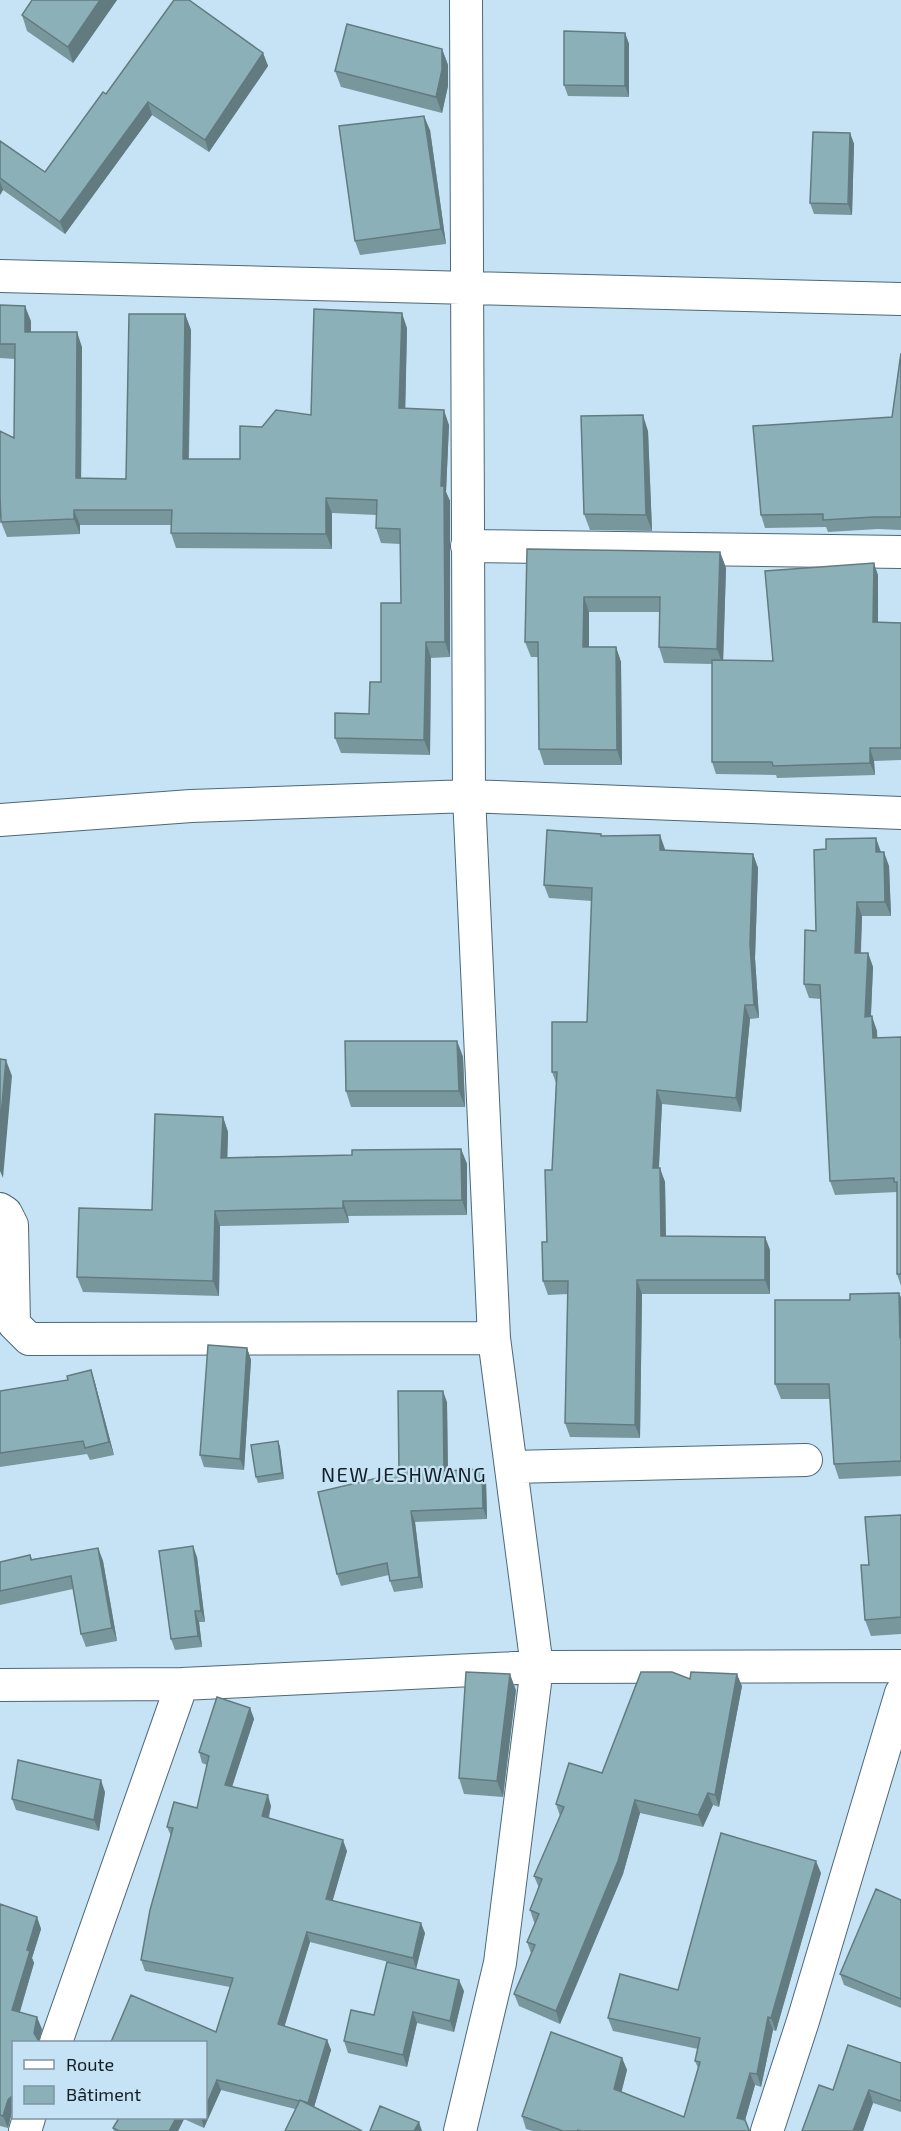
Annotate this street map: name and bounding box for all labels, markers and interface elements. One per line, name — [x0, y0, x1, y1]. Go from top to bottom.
district label: NEW JESHWANG — [321, 1462, 487, 1486]
legend — [12, 2041, 207, 2119]
text: Route — [66, 2053, 114, 2075]
text: Bâtiment — [66, 2083, 141, 2105]

